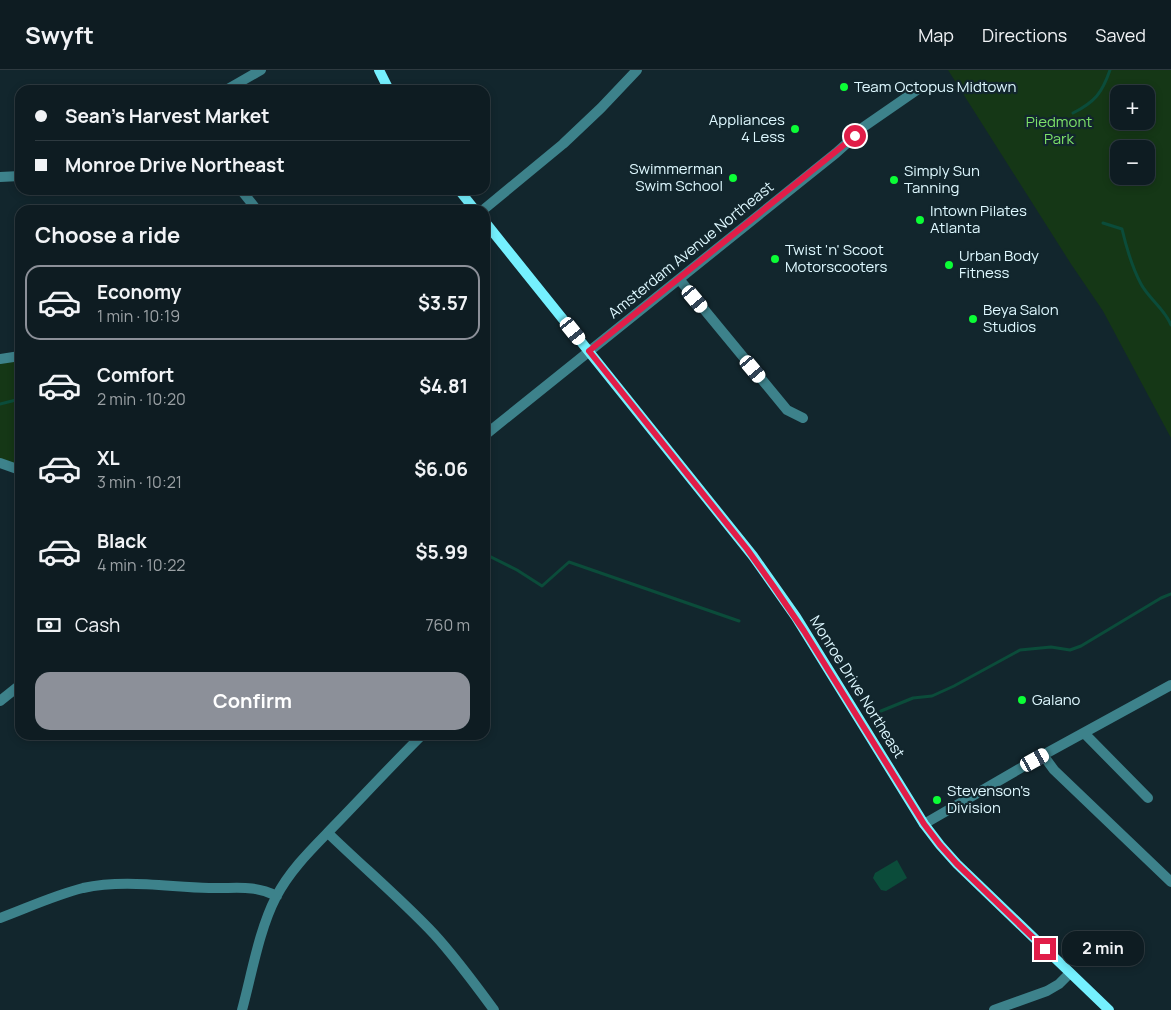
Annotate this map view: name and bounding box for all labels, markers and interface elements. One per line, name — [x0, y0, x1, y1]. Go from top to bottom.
text: Swyft — [25, 18, 94, 51]
text: Map — [918, 23, 954, 47]
text: Directions — [982, 23, 1067, 47]
text: Saved — [1095, 23, 1146, 47]
place label: Team Octopus Midtown — [854, 76, 1017, 97]
marker: Team Octopus Midtown — [838, 81, 850, 93]
map controls — [1110, 85, 1155, 185]
button: + — [1110, 85, 1155, 130]
text: Sean's Harvest Market — [65, 103, 269, 129]
place label: Appliances 4 Less — [709, 109, 785, 147]
park label: Piedmont Park — [1026, 111, 1092, 149]
marker: Appliances 4 Less — [789, 123, 801, 135]
route start — [844, 125, 866, 147]
button: − — [1110, 140, 1155, 185]
text: Monroe Drive Northeast — [65, 152, 285, 178]
place label: Swimmerman Swim School — [629, 158, 723, 196]
place label: Simply Sun Tanning — [904, 160, 980, 198]
marker: Swimmerman Swim School — [727, 172, 739, 184]
marker: Simply Sun Tanning — [888, 174, 900, 186]
street label: Amsterdam Avenue Northeast — [603, 176, 778, 323]
place label: Intown Pilates Atlanta — [930, 200, 1027, 238]
marker: Intown Pilates Atlanta — [914, 214, 926, 226]
text: Choose a ride — [35, 220, 180, 250]
place label: Twist 'n' Scoot Motorscooters — [785, 239, 887, 277]
place label: Urban Body Fitness — [959, 245, 1039, 283]
marker: Twist 'n' Scoot Motorscooters — [769, 253, 781, 265]
marker: Urban Body Fitness — [943, 259, 955, 271]
text: Economy — [97, 279, 181, 305]
icon: car — [37, 280, 82, 325]
car — [679, 283, 710, 315]
text: $3.57 — [418, 290, 468, 316]
place label: Beya Salon Studios — [983, 299, 1059, 337]
text: 1 min · 10:19 — [97, 305, 180, 327]
marker: Beya Salon Studios — [967, 313, 979, 325]
car — [557, 315, 588, 347]
car — [737, 353, 768, 385]
text: Comfort — [97, 362, 174, 388]
icon: car — [37, 363, 82, 408]
text: $4.81 — [419, 373, 468, 399]
text: 2 min · 10:20 — [97, 388, 186, 410]
text: XL — [97, 445, 120, 471]
icon: car — [37, 446, 82, 491]
text: $6.06 — [414, 456, 468, 482]
text: 3 min · 10:21 — [97, 471, 182, 493]
text: Black — [97, 528, 146, 554]
icon: car — [37, 529, 82, 574]
text: $5.99 — [416, 539, 468, 565]
text: 4 min · 10:22 — [97, 554, 186, 576]
icon: cash — [35, 611, 63, 639]
street label: Monroe Drive Northeast — [805, 611, 910, 762]
text: Cash — [75, 612, 120, 638]
text: 760 m — [426, 614, 470, 636]
button: Confirm — [35, 672, 470, 730]
place label: Galano — [1032, 689, 1081, 710]
marker: Galano — [1016, 694, 1028, 706]
car — [1018, 746, 1051, 774]
place label: Stevenson's Division — [947, 780, 1030, 818]
marker: Stevenson's Division — [931, 794, 943, 806]
callout: 2 min — [1062, 932, 1145, 966]
text: 2 min — [1082, 937, 1124, 959]
route end — [1034, 938, 1056, 960]

